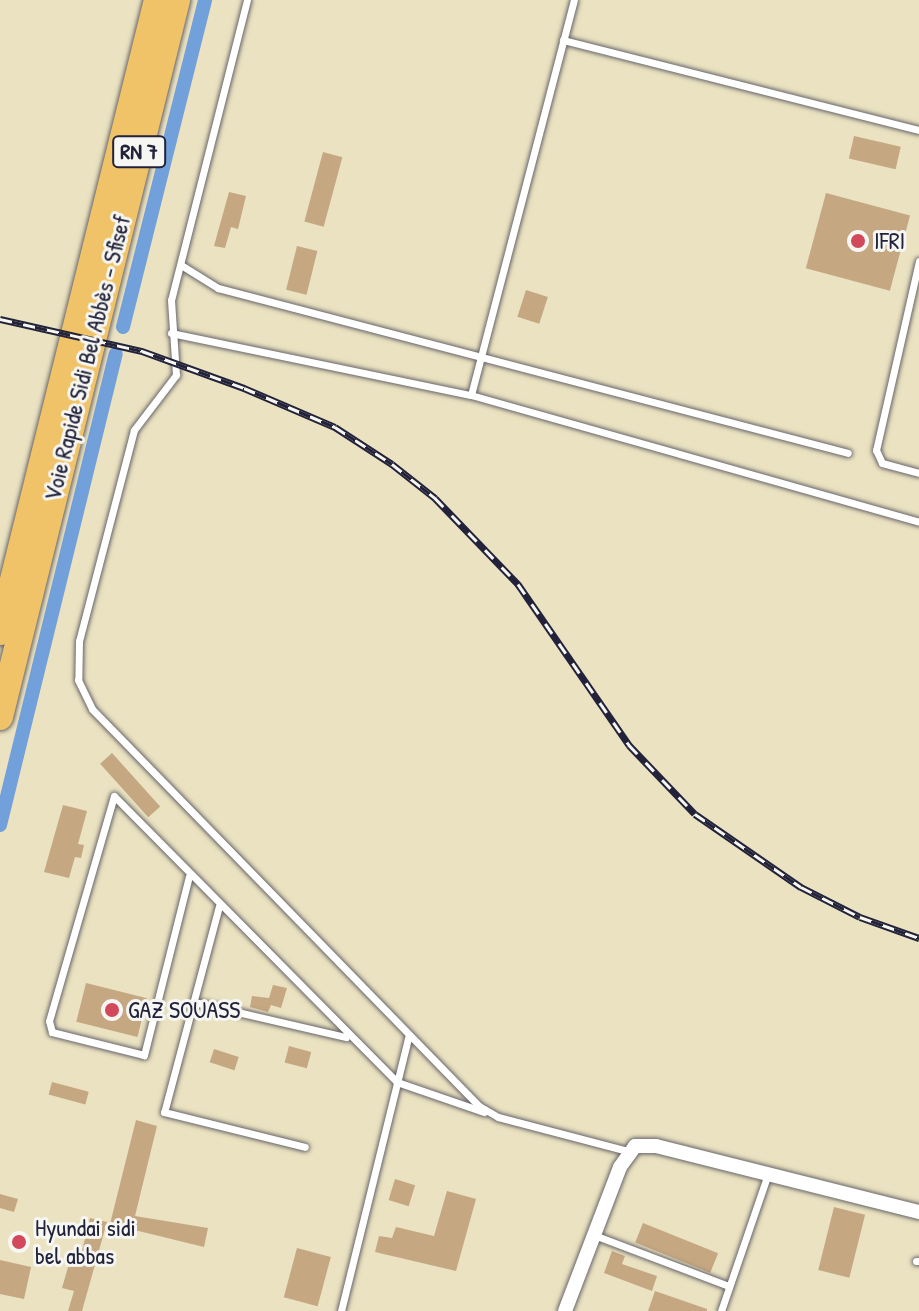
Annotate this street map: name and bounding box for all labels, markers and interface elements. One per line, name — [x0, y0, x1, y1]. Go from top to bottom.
road number: RN 7 — [111, 134, 167, 170]
street label: Voie Rapide Sidi Bel Abbès - Sfisef — [38, 212, 136, 504]
place label: IFRI — [874, 227, 905, 255]
marker: IFRI — [849, 232, 867, 250]
place label: GAZ SOUASS — [128, 996, 240, 1024]
marker: GAZ SOUASS — [103, 1001, 121, 1019]
place label: Hyundai sidi bel abbas — [35, 1214, 136, 1270]
marker: Hyundai sidi bel abbas — [10, 1233, 28, 1251]

